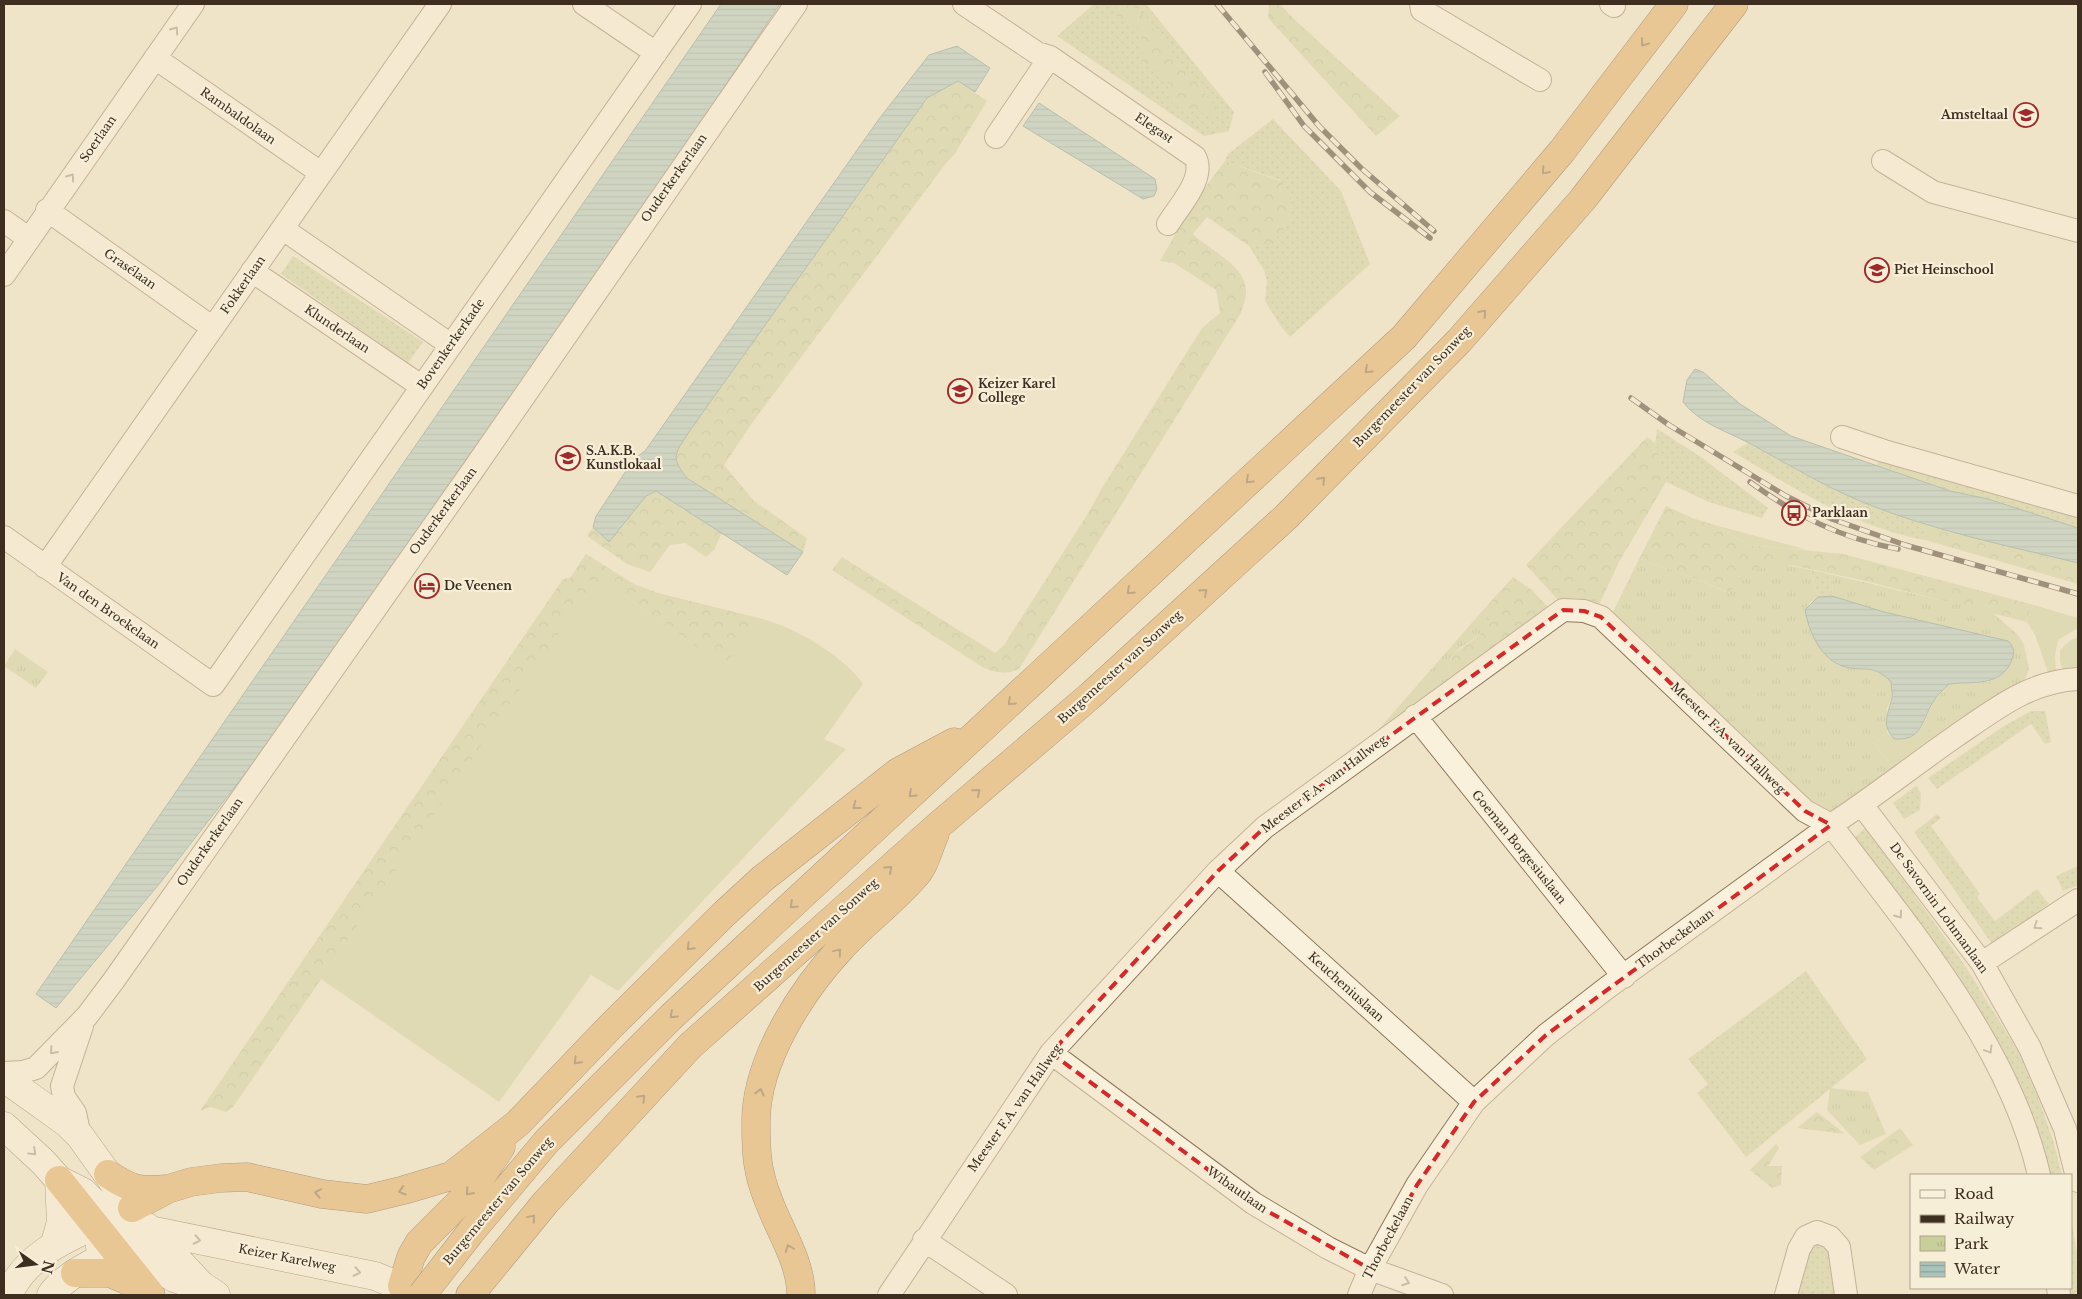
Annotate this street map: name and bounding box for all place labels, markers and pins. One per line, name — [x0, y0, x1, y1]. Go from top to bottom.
school or university icon: Amsteltaal — [2013, 102, 2039, 128]
place label: Amsteltaal — [1940, 107, 2009, 122]
school or university icon: Piet Heinschool — [1864, 257, 1890, 283]
place label: Piet Heinschool — [1894, 262, 1995, 277]
place label: Keizer Karel College — [978, 376, 1056, 405]
school or university icon: Keizer Karel College — [947, 378, 973, 404]
place label: S.A.K.B. Kunstlokaal — [586, 443, 662, 472]
school or university icon: S.A.K.B. Kunstlokaal — [555, 445, 581, 471]
bus stop icon: Parklaan — [1781, 500, 1807, 526]
place label: Parklaan — [1812, 505, 1868, 520]
hotel icon: De Veenen — [414, 573, 440, 599]
place label: De Veenen — [444, 578, 512, 593]

